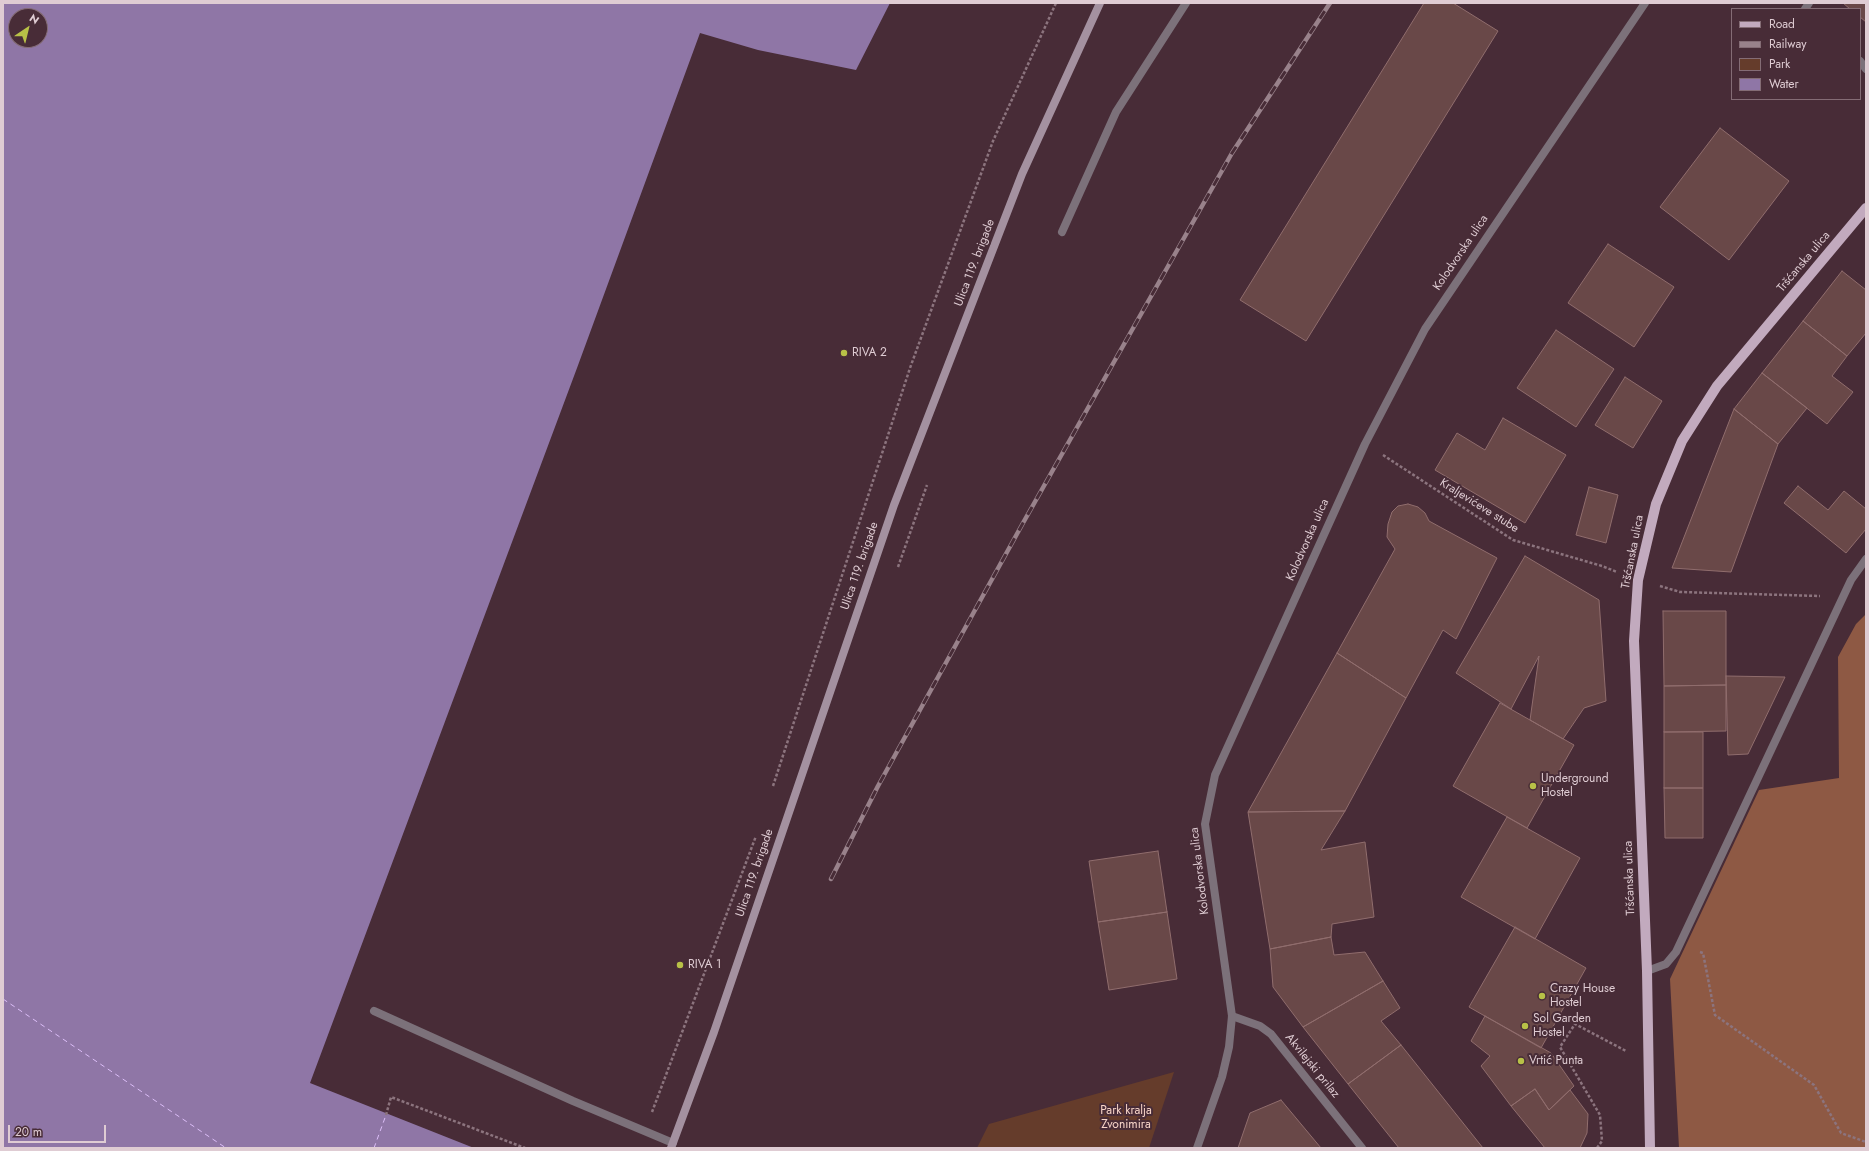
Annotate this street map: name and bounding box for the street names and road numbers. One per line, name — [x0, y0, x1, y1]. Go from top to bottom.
street label: Kolodvorska ulica — [1430, 212, 1492, 294]
street label: Ulica 119. brigade — [952, 217, 998, 309]
street label: Tršćanska ulica — [1775, 229, 1833, 295]
street label: Kraljevićeve stube — [1437, 476, 1521, 536]
street label: Kolodvorska ulica — [1284, 497, 1332, 583]
street label: Tršćanska ulica — [1619, 514, 1647, 590]
street label: Ulica 119. brigade — [838, 520, 882, 612]
street label: Kolodvorska ulica — [1187, 826, 1213, 916]
street label: Ulica 119. brigade — [733, 827, 777, 919]
street label: Tršćanska ulica — [1622, 840, 1638, 916]
street label: Akvilejski prilaz — [1282, 1031, 1342, 1101]

